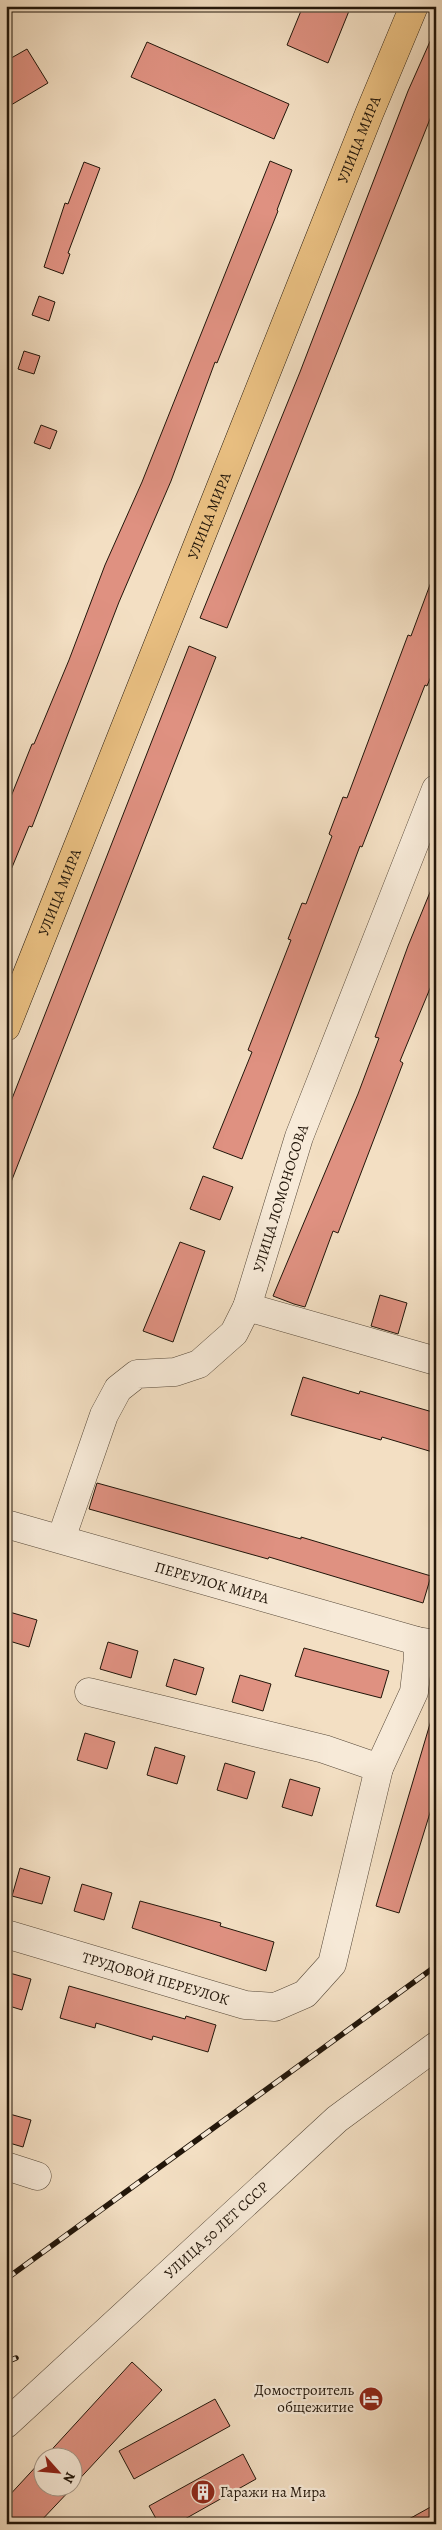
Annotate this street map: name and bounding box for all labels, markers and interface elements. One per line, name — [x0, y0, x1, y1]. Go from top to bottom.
street label: УЛИЦА МИРА — [333, 93, 385, 186]
street label: УЛИЦА МИРА — [183, 469, 236, 562]
street label: УЛИЦА МИРА — [33, 845, 86, 939]
street label: УЛИЦА ЛОМОНОСОВА — [248, 1121, 313, 1275]
street label: ПЕРЕУЛОК МИРА — [152, 1557, 272, 1608]
street label: ТРУДОВОЙ ПЕРЕУЛОК — [80, 1947, 232, 2010]
street label: УЛИЦА 50 ЛЕТ СССР — [160, 2177, 273, 2283]
place label: Домостроитель общежитие — [254, 2380, 354, 2417]
hotel icon: Домостроитель общежитие — [358, 2386, 384, 2412]
north arrow — [32, 2448, 82, 2498]
text: N — [58, 2469, 80, 2487]
building icon: Гаражи на Мира — [190, 2479, 216, 2505]
place label: Гаражи на Мира — [220, 2482, 326, 2502]

